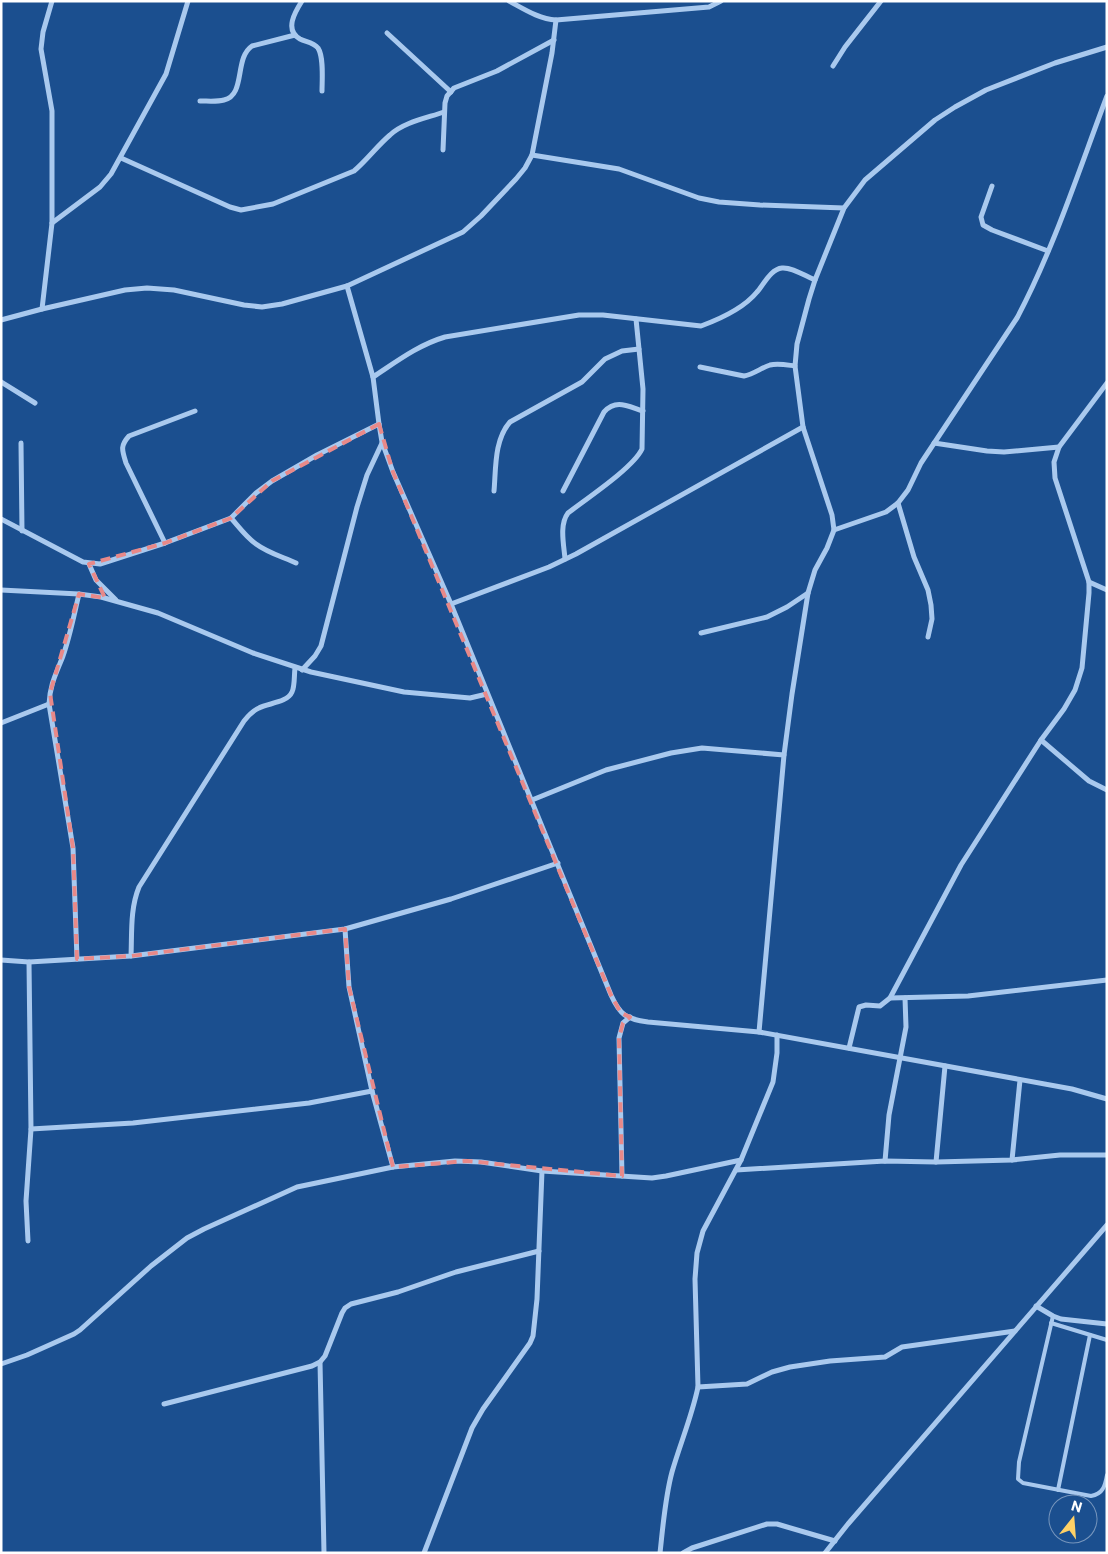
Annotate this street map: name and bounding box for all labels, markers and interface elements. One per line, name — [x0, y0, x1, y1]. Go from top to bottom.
north arrow — [1048, 1494, 1098, 1544]
text: N — [1069, 1496, 1084, 1516]

